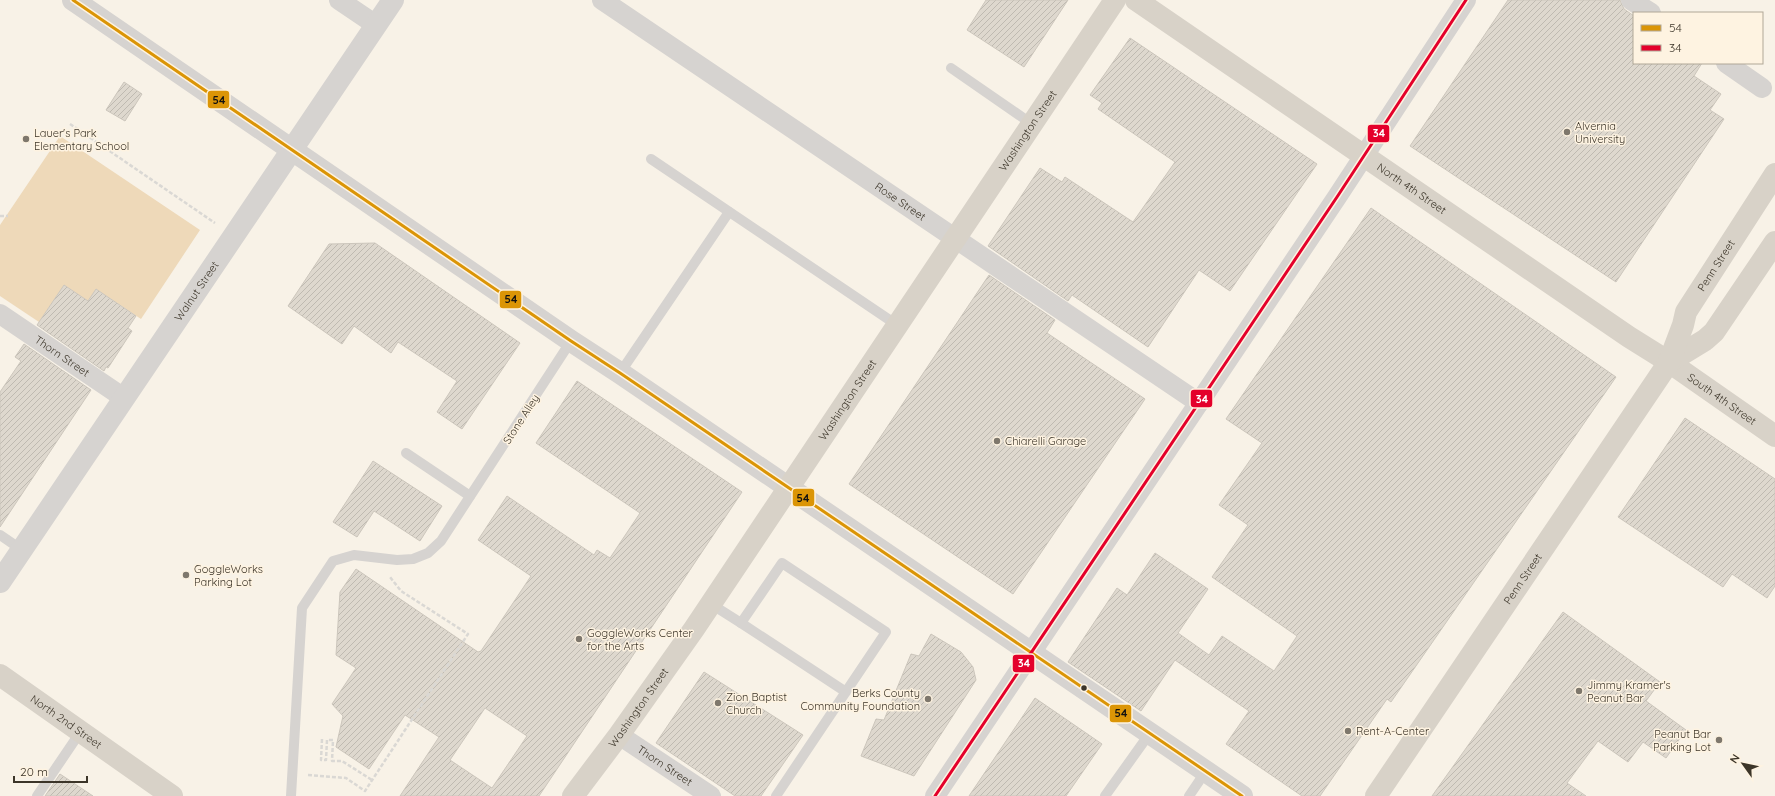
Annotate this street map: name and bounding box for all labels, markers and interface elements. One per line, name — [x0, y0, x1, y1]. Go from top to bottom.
legend — [1633, 12, 1763, 64]
text: 54 — [1669, 20, 1682, 35]
text: 34 — [1669, 40, 1682, 55]
street label: Washington Street — [996, 87, 1060, 174]
line badge: 54 — [207, 90, 230, 109]
text: 54 — [213, 93, 226, 107]
place label: Alvernia University — [1575, 119, 1625, 146]
line badge: 34 — [1367, 124, 1390, 143]
place label: Lauer's Park Elementary School — [34, 126, 129, 153]
text: 34 — [1373, 126, 1386, 140]
marker: Alvernia University — [1562, 127, 1572, 137]
marker: Lauer's Park Elementary School — [21, 134, 31, 144]
street label: North 4th Street — [1374, 160, 1449, 217]
street label: Rose Street — [872, 179, 929, 224]
street label: Penn Street — [1694, 237, 1738, 294]
street label: Walnut Street — [171, 258, 222, 324]
line badge: 54 — [499, 290, 522, 309]
text: 54 — [505, 292, 518, 306]
street label: Thorn Street — [32, 333, 92, 380]
street label: Washington Street — [815, 357, 879, 443]
street label: South 4th Street — [1685, 370, 1759, 428]
line badge: 34 — [1190, 389, 1213, 408]
street label: Stone Alley — [500, 391, 542, 447]
text: 34 — [1196, 392, 1209, 406]
place label: Chiarelli Garage — [1005, 434, 1086, 448]
marker: Chiarelli Garage — [992, 436, 1002, 446]
line badge: 54 — [792, 488, 815, 507]
text: 54 — [797, 491, 810, 505]
street label: Penn Street — [1500, 550, 1545, 607]
place label: GoggleWorks Parking Lot — [194, 562, 263, 589]
marker: GoggleWorks Parking Lot — [181, 570, 191, 580]
place label: GoggleWorks Center for the Arts — [587, 626, 694, 653]
marker: GoggleWorks Center for the Arts — [574, 634, 584, 644]
line badge: 34 — [1012, 654, 1035, 673]
text: 34 — [1018, 656, 1031, 670]
street label: Washington Street — [605, 665, 671, 750]
place label: Jimmy Kramer's Peanut Bar — [1587, 678, 1671, 705]
unlabelled marker — [1079, 683, 1089, 693]
place label: Berks County Community Foundation — [800, 686, 920, 713]
marker: Jimmy Kramer's Peanut Bar — [1574, 686, 1584, 696]
place label: Zion Baptist Church — [726, 690, 787, 717]
street label: North 2nd Street — [28, 692, 105, 752]
marker: Berks County Community Foundation — [923, 694, 933, 704]
marker: Zion Baptist Church — [713, 698, 723, 708]
line badge: 54 — [1109, 704, 1132, 723]
text: 54 — [1115, 706, 1128, 720]
place label: Rent-A-Center — [1356, 724, 1430, 738]
marker: Rent-A-Center — [1343, 726, 1353, 736]
place label: Peanut Bar Parking Lot — [1653, 727, 1712, 754]
marker: Peanut Bar Parking Lot — [1714, 735, 1724, 745]
street label: Thorn Street — [635, 742, 695, 789]
north arrow — [1723, 744, 1763, 784]
text: N — [1727, 751, 1743, 766]
scale bar — [14, 758, 87, 784]
text: 20 m — [20, 764, 48, 779]

